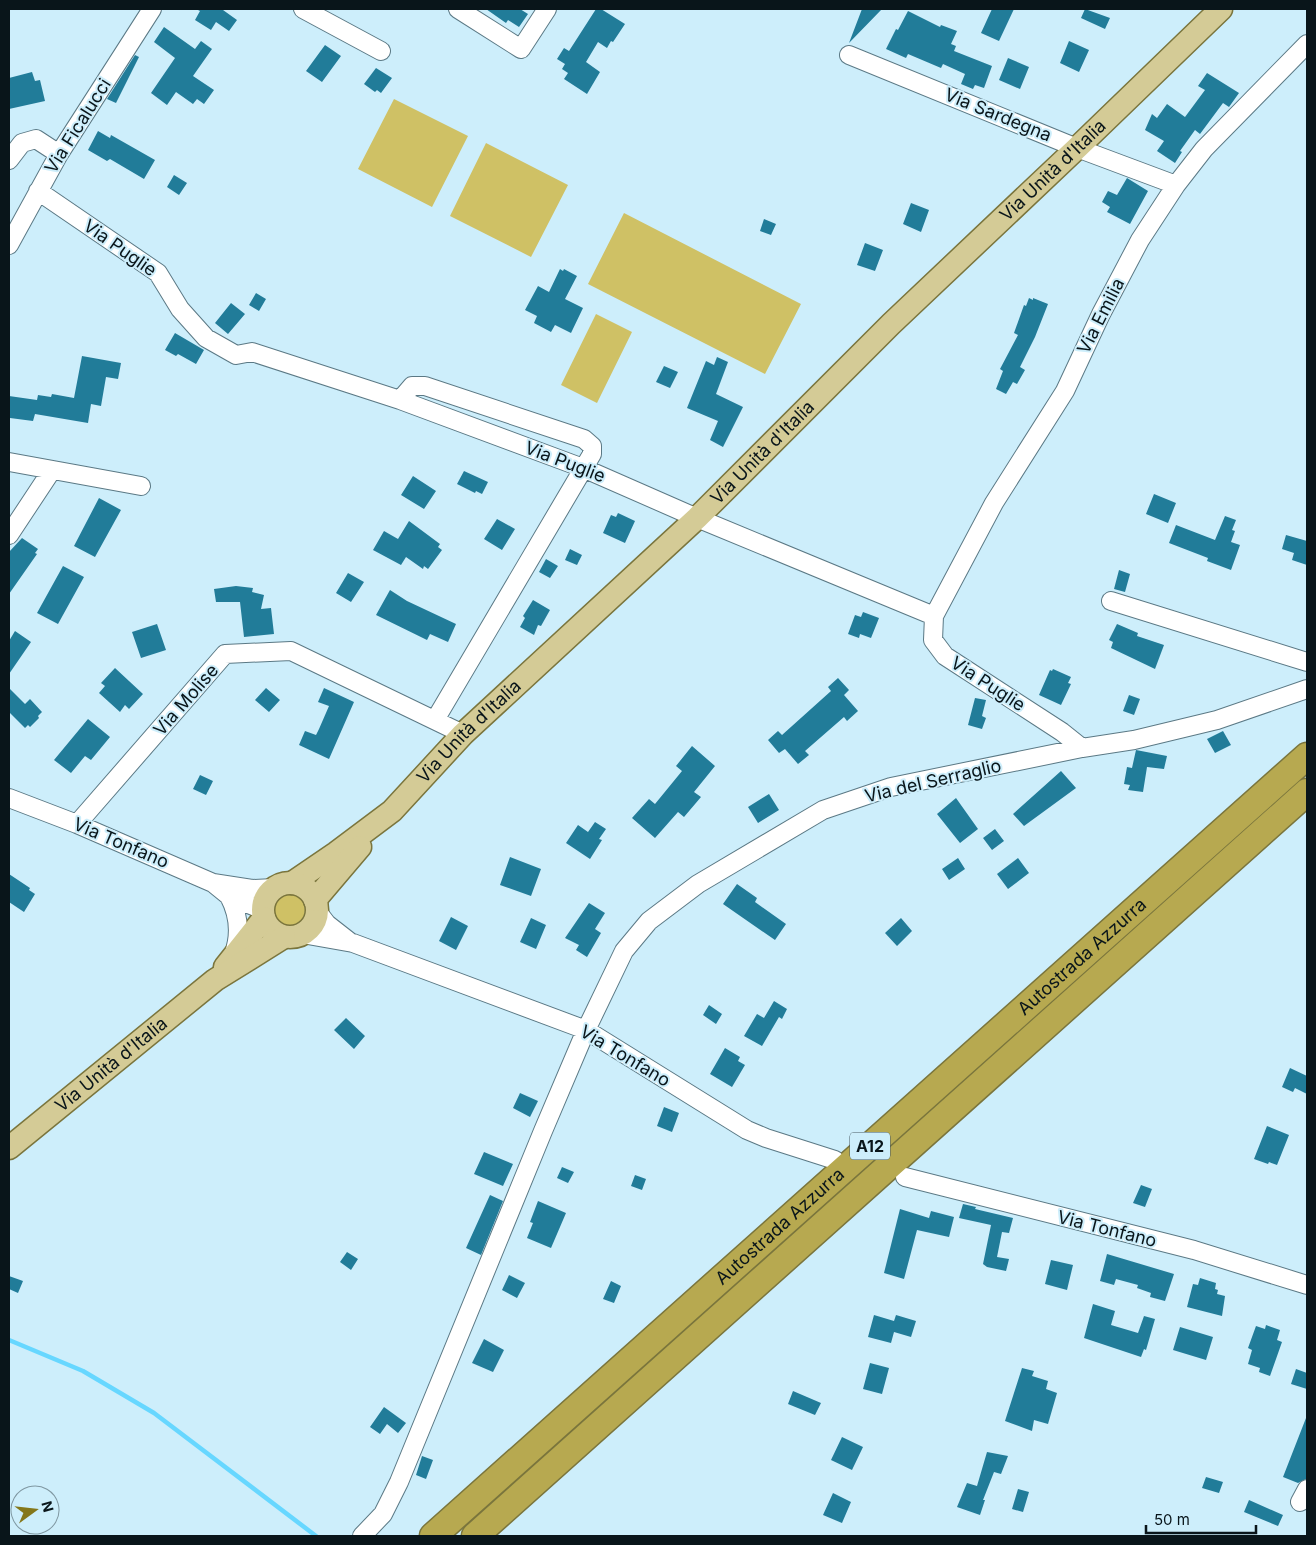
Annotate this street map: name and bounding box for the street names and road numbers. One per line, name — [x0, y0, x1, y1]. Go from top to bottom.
street label: Via Ficalucci — [40, 75, 115, 177]
street label: Via Sardegna — [942, 84, 1055, 146]
street label: Via Unità d'Italia — [995, 115, 1110, 225]
street label: Via Puglie — [80, 215, 161, 280]
street label: Via Emilia — [1073, 275, 1128, 357]
street label: Via Unità d'Italia — [706, 396, 818, 508]
street label: Via Puglie — [522, 437, 608, 486]
street label: Via Puglie — [947, 652, 1029, 715]
street label: Via Molise — [149, 660, 222, 740]
street label: Via Unità d'Italia — [412, 675, 525, 787]
street label: Via del Serraglio — [863, 755, 1003, 806]
street label: Via Tonfano — [70, 813, 172, 872]
street label: Autostrada Azzurra — [1013, 894, 1150, 1019]
street label: Via Unità d'Italia — [51, 1012, 171, 1116]
street label: Via Tonfano — [576, 1020, 674, 1091]
road number: A12 — [850, 1132, 890, 1160]
street label: Autostrada Azzurra — [711, 1163, 848, 1289]
street label: Via Tonfano — [1055, 1206, 1159, 1251]

